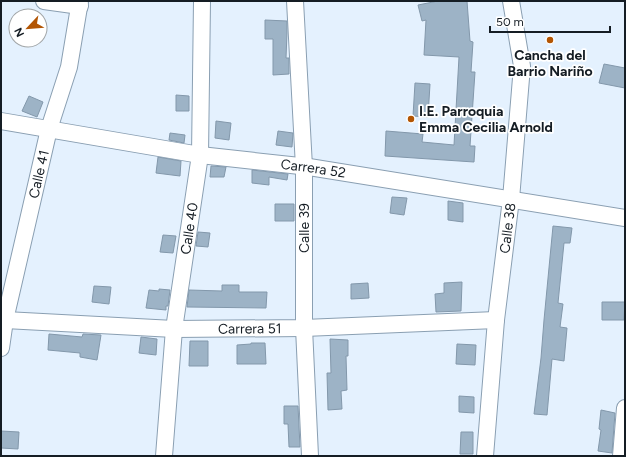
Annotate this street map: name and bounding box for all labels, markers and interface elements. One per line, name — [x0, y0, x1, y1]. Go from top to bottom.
north arrow — [8, 8, 48, 48]
scale bar — [490, 8, 610, 34]
text: 50 m — [496, 15, 524, 29]
text: N — [12, 25, 27, 39]
marker: Cancha del Barrio Nariño — [545, 35, 555, 45]
place label: Cancha del Barrio Nariño — [507, 47, 593, 80]
place label: I.E. Parroquia Emma Cecilia Arnold — [419, 103, 553, 136]
marker: I.E. Parroquia Emma Cecilia Arnold — [406, 114, 416, 124]
street label: Calle 41 — [25, 148, 53, 200]
street label: Carrera 52 — [280, 156, 347, 182]
street label: Calle 40 — [177, 201, 202, 256]
street label: Calle 38 — [496, 202, 519, 254]
street label: Calle 39 — [296, 203, 313, 253]
street label: Carrera 51 — [218, 320, 282, 338]

